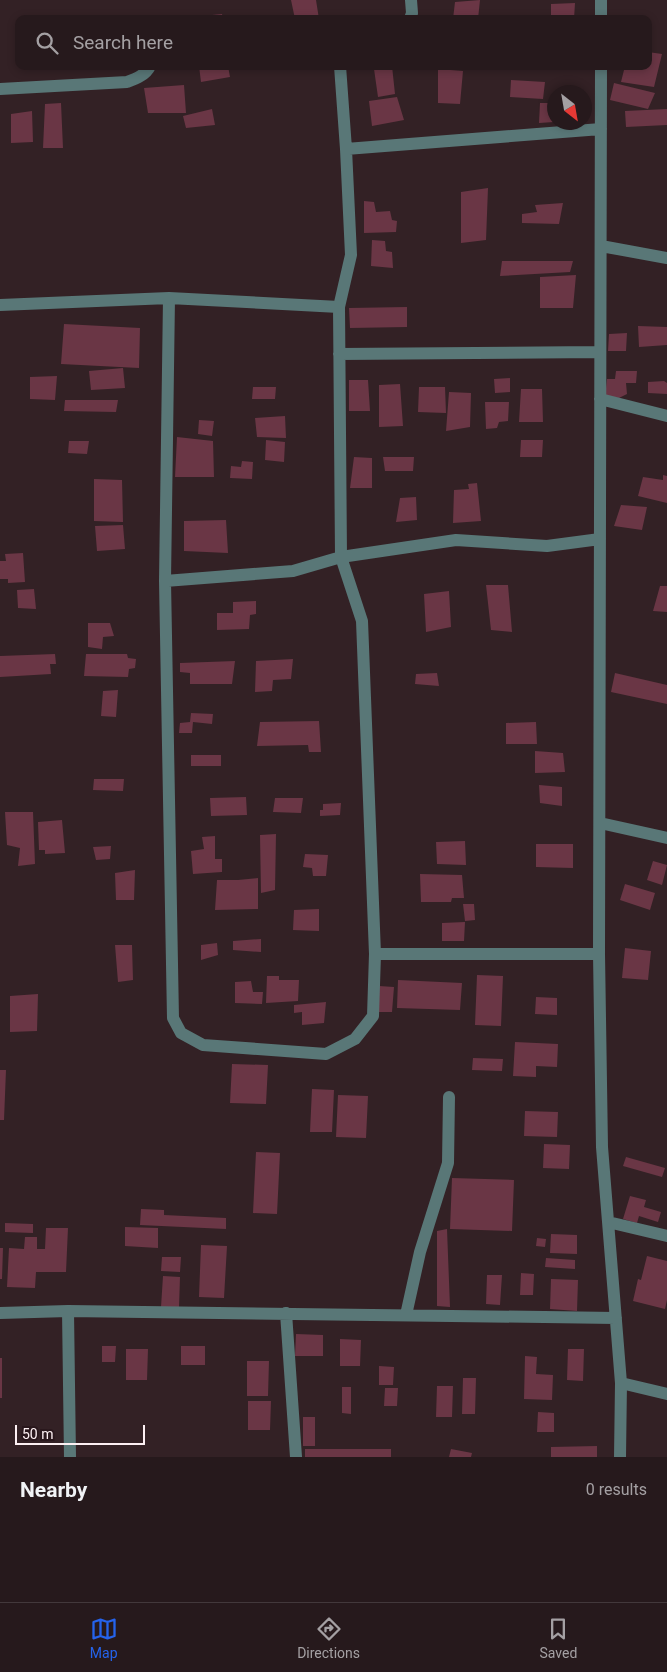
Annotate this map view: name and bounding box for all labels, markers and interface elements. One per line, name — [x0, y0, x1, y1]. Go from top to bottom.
search box — [15, 15, 652, 70]
icon: search — [33, 29, 61, 57]
text: Search here — [73, 31, 173, 54]
north arrow — [547, 85, 592, 130]
scale bar — [15, 1422, 145, 1445]
text: 50 m — [22, 1426, 54, 1442]
text: Nearby — [20, 1478, 87, 1502]
text: 0 results — [586, 1480, 647, 1499]
tab: Map — [90, 1615, 118, 1661]
tab: Directions — [297, 1615, 360, 1661]
tab: Saved — [539, 1615, 577, 1661]

